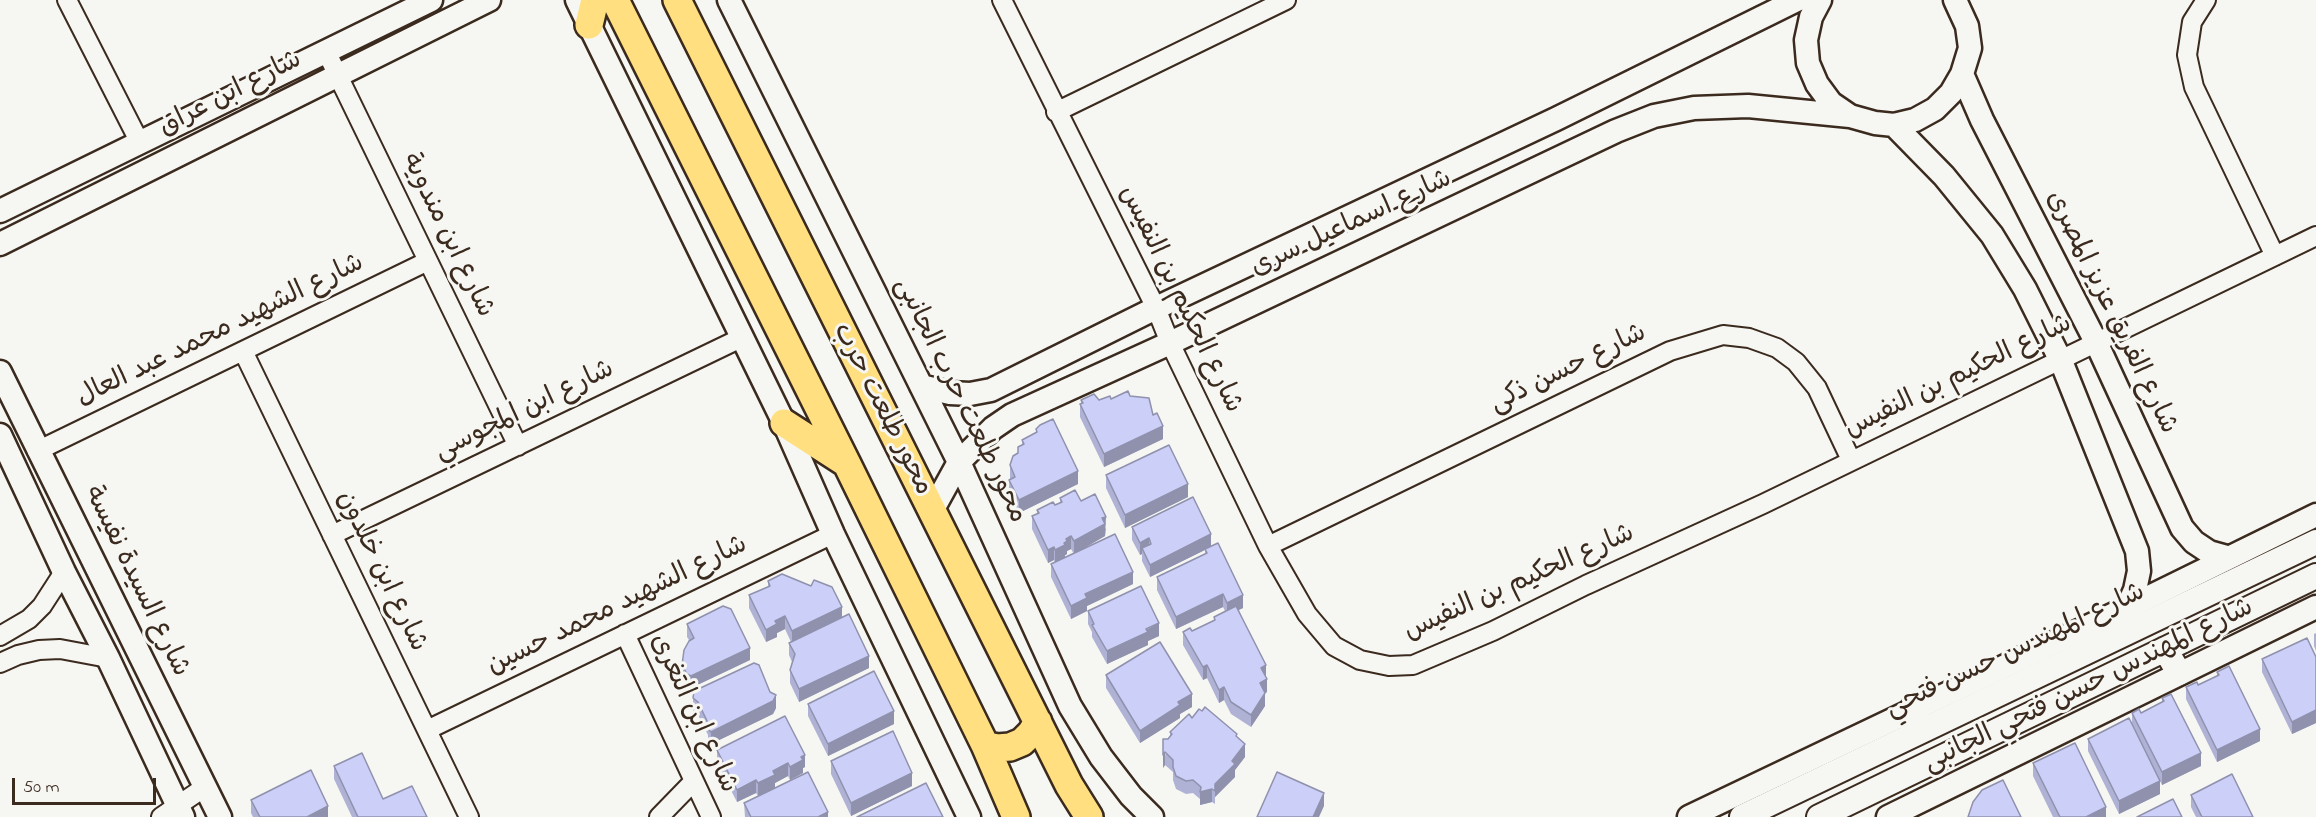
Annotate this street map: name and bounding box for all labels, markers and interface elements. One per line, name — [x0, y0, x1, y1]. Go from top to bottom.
street label: شارع ابن عراق — [154, 45, 308, 145]
street label: شارع ابن مندوية — [392, 149, 500, 323]
street label: شارع اسماعيل سرى — [1246, 164, 1458, 286]
street label: شارع الحكيم بن النفيس — [1110, 181, 1248, 419]
street label: شارع الفريق عزيز المصرى — [2037, 186, 2183, 440]
street label: شارع الشهيد محمد عبد العال — [72, 248, 370, 416]
street label: محور طلعت حرب الجانبى — [885, 273, 1033, 529]
street label: شارع الحكيم بن النفيس — [1840, 309, 2078, 447]
street label: شارع حسن ذكى — [1485, 318, 1653, 422]
street label: محور طلعت حرب — [824, 319, 938, 501]
street label: شارع ابن المجوسي — [430, 355, 620, 469]
street label: شارع السيدة نفيسة — [75, 481, 195, 683]
street label: شارع ابن خلدون — [327, 486, 433, 658]
street label: شارع الحكيم بن النفيس — [1400, 519, 1640, 649]
street label: شارع الشهيد محمد حسين — [483, 530, 753, 684]
street label: شارع المهندس حسن فتحي — [1881, 578, 2151, 726]
street label: شارع المهندس حسن فتحي الجانبى — [1919, 593, 2259, 781]
street label: شارع ابن التغرى — [641, 629, 743, 799]
scale bar — [15, 766, 159, 804]
text: 50 m — [23, 775, 60, 801]

